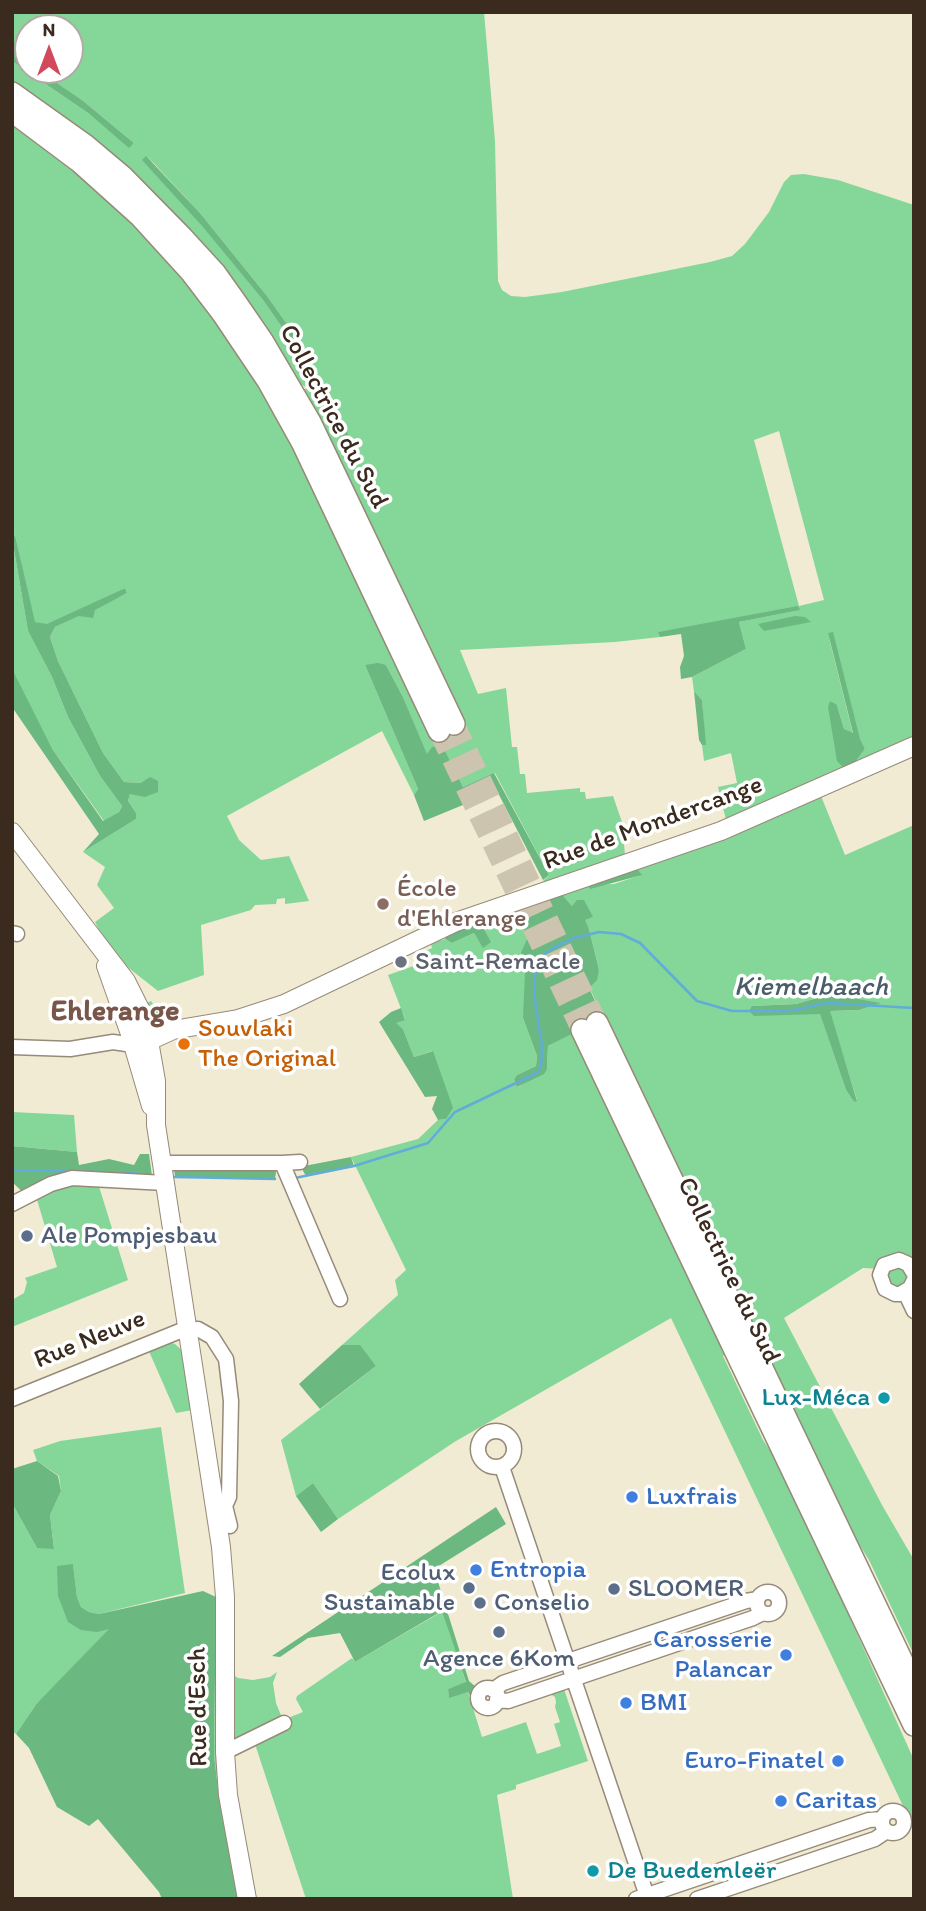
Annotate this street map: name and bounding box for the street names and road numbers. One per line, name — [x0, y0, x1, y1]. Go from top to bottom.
street label: Collectrice du Sud — [271, 320, 395, 514]
street label: Rue de Mondercange — [539, 770, 767, 878]
street label: Collectrice du Sud — [669, 1173, 787, 1369]
street label: Rue Neuve — [30, 1304, 150, 1376]
street label: Rue d'Esch — [182, 1647, 216, 1767]

